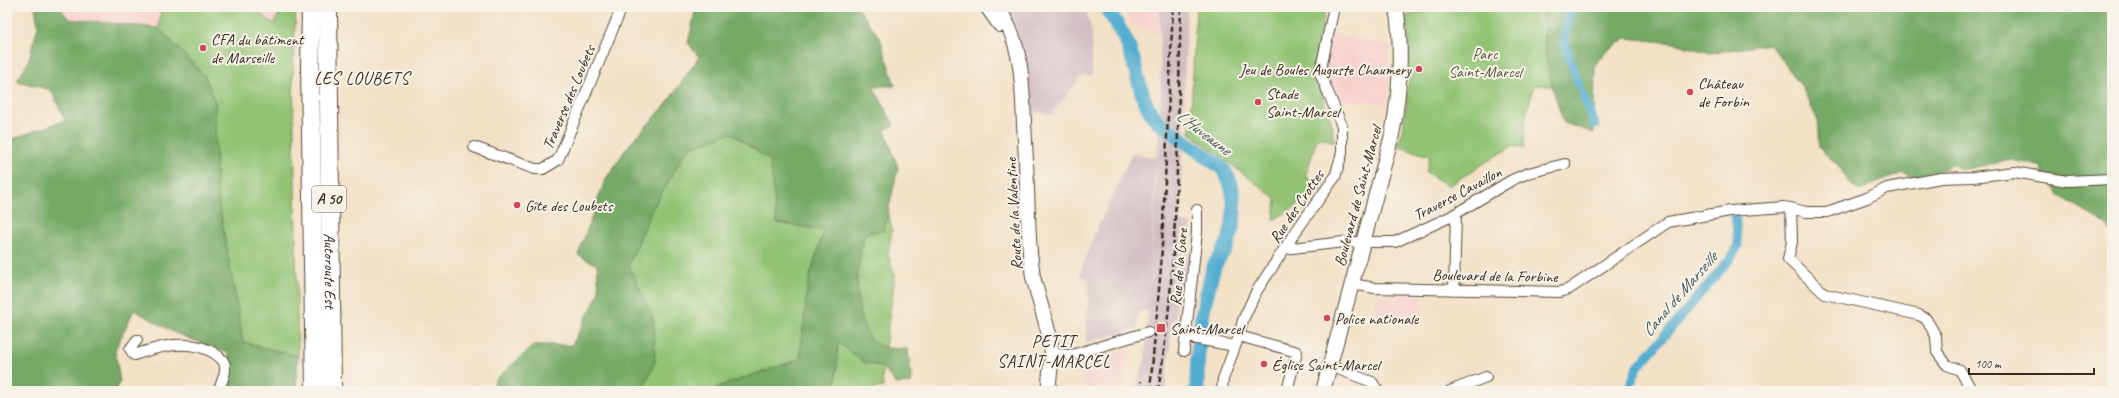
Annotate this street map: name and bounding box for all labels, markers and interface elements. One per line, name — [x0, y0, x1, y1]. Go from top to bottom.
place label: CFA du bâtiment de Marseille — [211, 30, 305, 68]
street label: Traverse des Loubets — [538, 41, 601, 153]
marker: CFA du bâtiment de Marseille — [198, 43, 208, 53]
park label: Parc Saint-Marcel — [1448, 44, 1525, 82]
place label: Jeu de Boules Auguste Chaumery — [1238, 60, 1413, 80]
marker: Jeu de Boules Auguste Chaumery — [1414, 64, 1424, 74]
district label: LES LOUBETS — [314, 68, 413, 89]
place label: Château de Forbin — [1698, 74, 1750, 112]
place label: Stade Saint-Marcel — [1266, 84, 1342, 122]
marker: Château de Forbin — [1685, 87, 1695, 97]
marker: Stade Saint-Marcel — [1253, 97, 1263, 107]
water label: L'Huveaune — [1172, 105, 1237, 161]
street label: Boulevard de Saint-Marcel — [1330, 121, 1387, 268]
street label: Route de la Valentine — [1001, 155, 1027, 271]
street label: Traverse Cavaillon — [1410, 162, 1506, 225]
street label: Rue des Crottes — [1265, 165, 1330, 247]
road number: A 50 — [312, 186, 346, 212]
place label: Gîte des Loubets — [525, 196, 614, 216]
marker: Gîte des Loubets — [512, 200, 522, 210]
street label: Rue de la Gare — [1166, 226, 1192, 306]
street label: Autoroute Est — [319, 233, 340, 311]
water label: Canal de Marseille — [1637, 246, 1723, 341]
street label: Boulevard de la Forbine — [1432, 265, 1560, 287]
place label: Police nationale — [1335, 309, 1420, 329]
marker: Police nationale — [1322, 313, 1332, 323]
place label: Saint-Marcel — [1170, 319, 1246, 339]
marker: Saint-Marcel — [1155, 322, 1167, 334]
district label: PETIT SAINT-MARCEL — [997, 331, 1111, 372]
scale bar — [1969, 350, 2094, 376]
place label: Église Saint-Marcel — [1272, 355, 1383, 375]
text: 100 m — [1975, 356, 2002, 372]
marker: Église Saint-Marcel — [1259, 359, 1269, 369]

